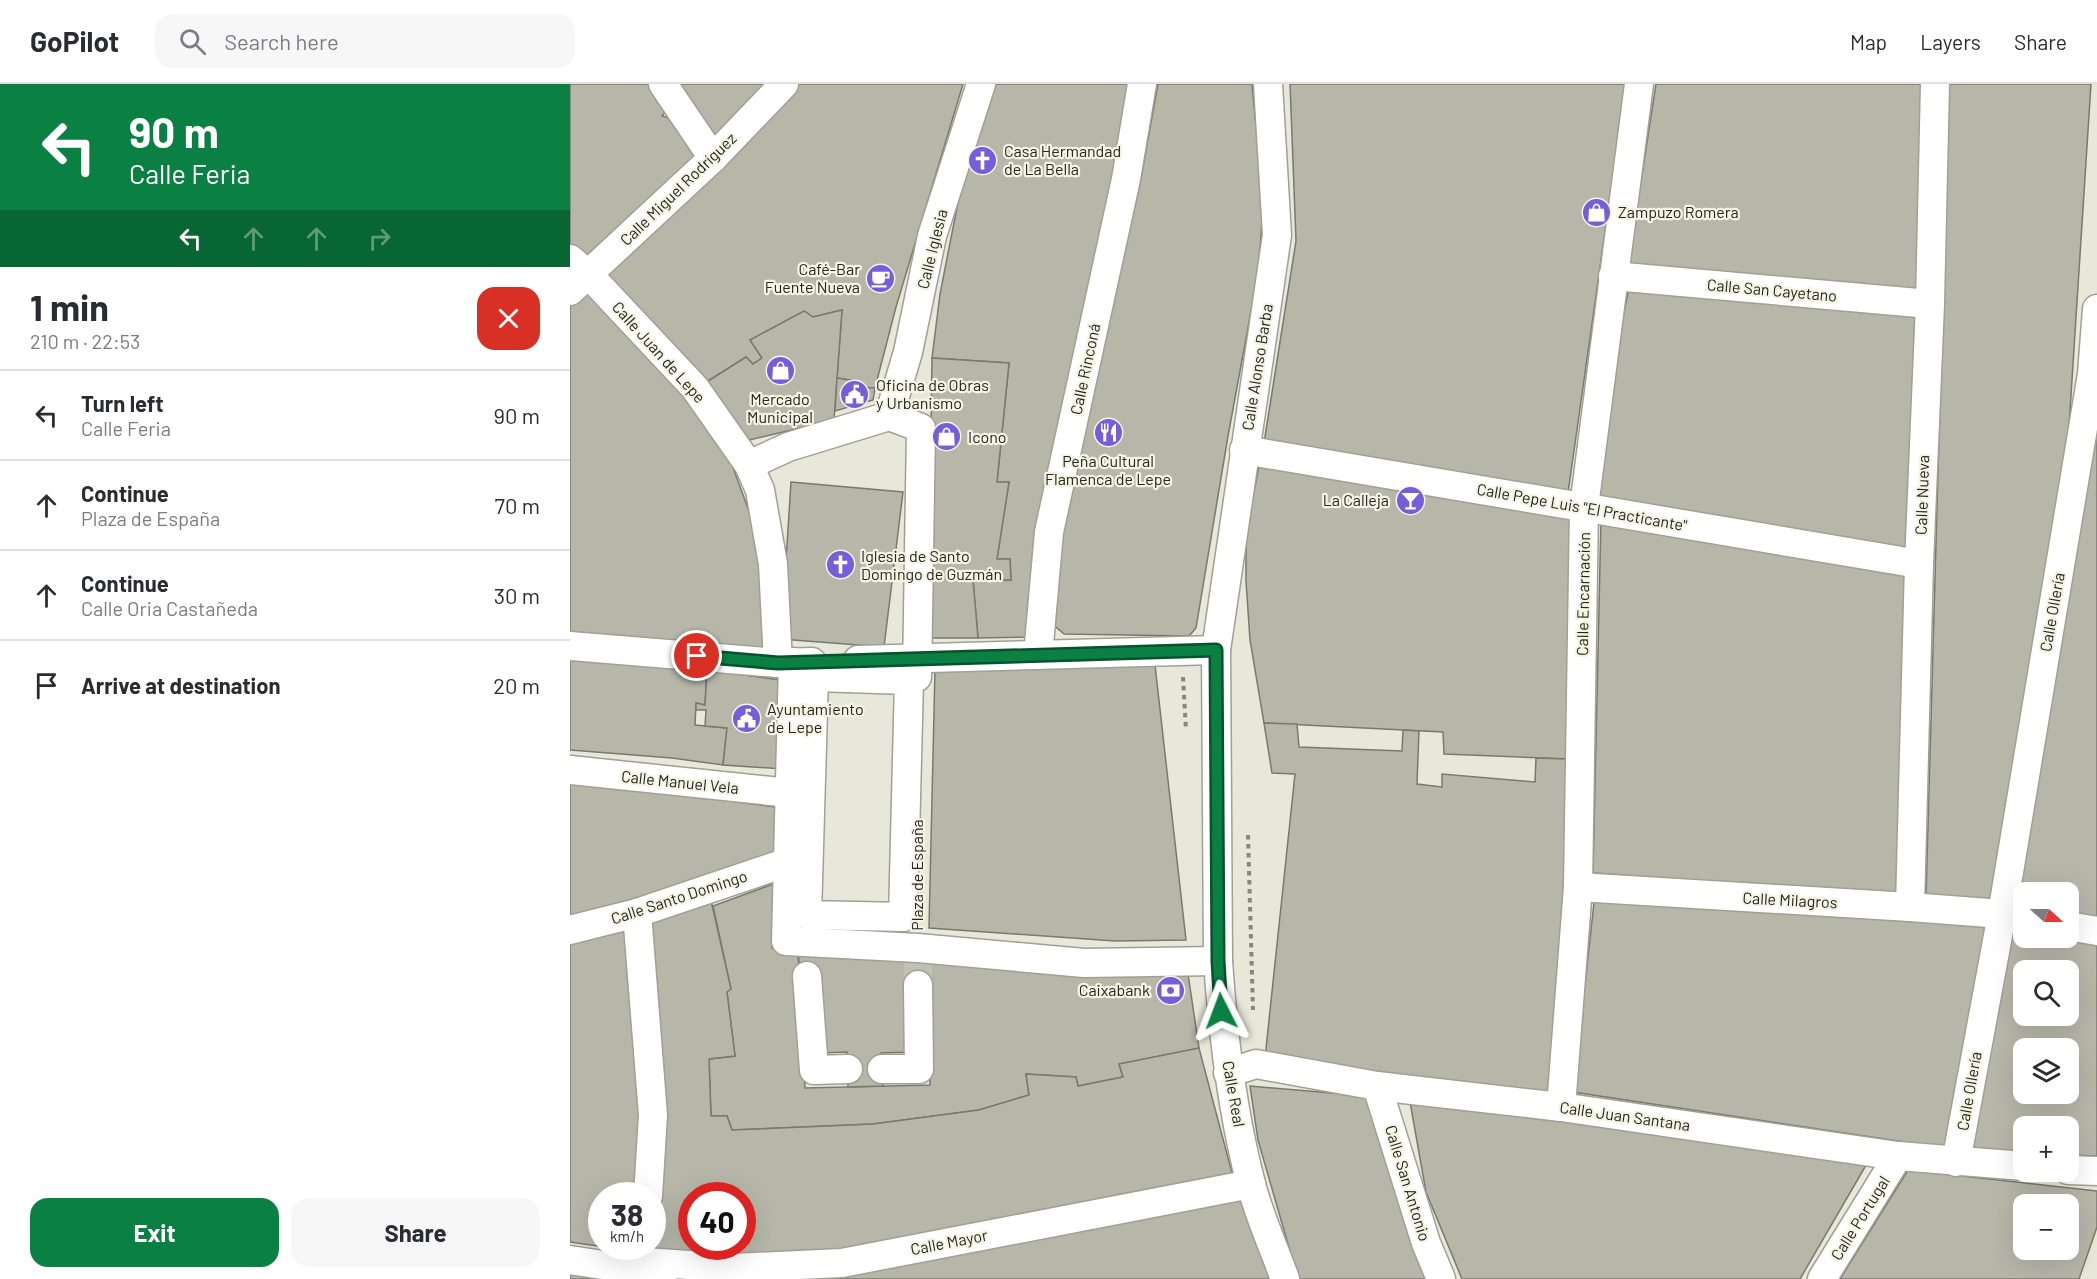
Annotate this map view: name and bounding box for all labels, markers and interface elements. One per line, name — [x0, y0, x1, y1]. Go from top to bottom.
search box — [155, 14, 575, 68]
text: GoPilot — [30, 24, 119, 58]
icon: search — [176, 25, 209, 58]
text: Search here — [224, 28, 339, 54]
text: Map — [1850, 29, 1887, 54]
text: Layers — [1920, 29, 1981, 54]
text: Share — [2014, 29, 2067, 54]
text: 90 m — [129, 106, 219, 156]
icon: left — [30, 108, 108, 186]
street label: Calle Miguel Rodríguez — [616, 128, 740, 249]
place label: Casa Hermandad de La Bella — [1004, 141, 1121, 178]
church icon: Casa Hermandad de La Bella — [967, 144, 999, 176]
text: Calle Feria — [129, 157, 250, 189]
shop icon: Zampuzo Romera — [1581, 196, 1613, 228]
place label: Zampuzo Romera — [1618, 202, 1739, 221]
street label: Calle Iglesia — [912, 207, 951, 291]
icon: left — [174, 222, 207, 255]
icon: ahead — [237, 222, 270, 255]
icon: ahead — [300, 222, 333, 255]
icon: right — [363, 222, 396, 255]
place label: Café-Bar Fuente Nueva — [765, 259, 860, 296]
cafe icon: Café-Bar Fuente Nueva — [865, 262, 897, 294]
street label: Calle San Cayetano — [1706, 274, 1838, 305]
text: 1 min — [30, 285, 109, 328]
button: close — [477, 287, 540, 350]
street label: Calle Juan de Lepe — [609, 297, 710, 406]
street label: Calle Alonso Barba — [1237, 302, 1276, 432]
street label: Calle Rinconá — [1066, 321, 1103, 416]
text: 210 m · 22:53 — [30, 329, 140, 353]
shop icon: Mercado Municipal — [764, 355, 796, 387]
place label: Oficina de Obras y Urbanismo — [876, 375, 989, 412]
public building icon: Oficina de Obras y Urbanismo — [839, 378, 871, 410]
place label: Mercado Municipal — [747, 389, 813, 426]
text: Turn left — [81, 390, 164, 416]
icon: left — [30, 399, 63, 432]
text: 90 m — [494, 402, 540, 428]
text: Calle Feria — [81, 416, 171, 440]
restaurant icon: Peña Cultural Flamenca de Lepe — [1092, 417, 1124, 449]
shop icon: Icono — [931, 421, 963, 453]
place label: Icono — [968, 427, 1006, 446]
place label: Peña Cultural Flamenca de Lepe — [1045, 451, 1171, 488]
street label: Calle Nueva — [1911, 455, 1932, 535]
street label: Calle Pepe Luis "El Practicante" — [1475, 479, 1689, 534]
text: Continue — [81, 480, 169, 506]
bar icon: La Calleja — [1394, 484, 1426, 516]
icon: ahead — [30, 489, 63, 522]
place label: La Calleja — [1323, 490, 1389, 509]
text: 70 m — [495, 492, 540, 518]
text: Plaza de España — [81, 506, 220, 530]
street label: Calle Encarnación — [1572, 532, 1593, 656]
place label: Iglesia de Santo Domingo de Guzmán — [861, 546, 1002, 583]
church icon: Iglesia de Santo Domingo de Guzmán — [824, 549, 856, 581]
text: Continue — [81, 570, 169, 596]
street label: Calle Ollería — [2035, 571, 2068, 653]
icon: ahead — [30, 579, 63, 612]
text: 30 m — [494, 582, 540, 608]
text: Calle Oria Castañeda — [81, 596, 258, 620]
pin — [671, 630, 722, 681]
icon: arrive — [680, 639, 713, 672]
icon: arrive — [30, 669, 63, 702]
text: Arrive at destination — [81, 672, 280, 698]
text: 20 m — [493, 672, 540, 698]
place label: Ayuntamiento de Lepe — [767, 699, 864, 736]
public building icon: Ayuntamiento de Lepe — [730, 702, 762, 734]
street label: Calle Manuel Vela — [620, 766, 740, 797]
street label: Plaza de España — [907, 819, 926, 931]
street label: Calle Santo Domingo — [608, 866, 749, 928]
north arrow — [2013, 882, 2079, 948]
map controls — [2013, 882, 2079, 1260]
street label: Calle Milagros — [1742, 888, 1838, 911]
button: search — [2013, 960, 2079, 1026]
bank icon: Caixabank — [1155, 974, 1187, 1006]
position arrow — [1189, 979, 1253, 1043]
place label: Caixabank — [1079, 980, 1150, 999]
button: layers — [2013, 1038, 2079, 1104]
street label: Calle Ollería — [1952, 1050, 1985, 1132]
street label: Calle Real — [1219, 1059, 1250, 1129]
street label: Calle Juan Santana — [1559, 1097, 1692, 1134]
button: + — [2013, 1116, 2079, 1182]
street label: Calle San Antonio — [1382, 1123, 1435, 1243]
street label: Calle Portugal — [1826, 1172, 1893, 1263]
speed limit sign: 40 — [678, 1182, 756, 1260]
button: − — [2013, 1194, 2079, 1260]
text: 38 — [611, 1196, 643, 1232]
button: Exit — [30, 1198, 279, 1267]
button: Share — [291, 1198, 540, 1267]
street label: Calle Mayor — [909, 1225, 989, 1258]
text: km/h — [610, 1227, 644, 1245]

